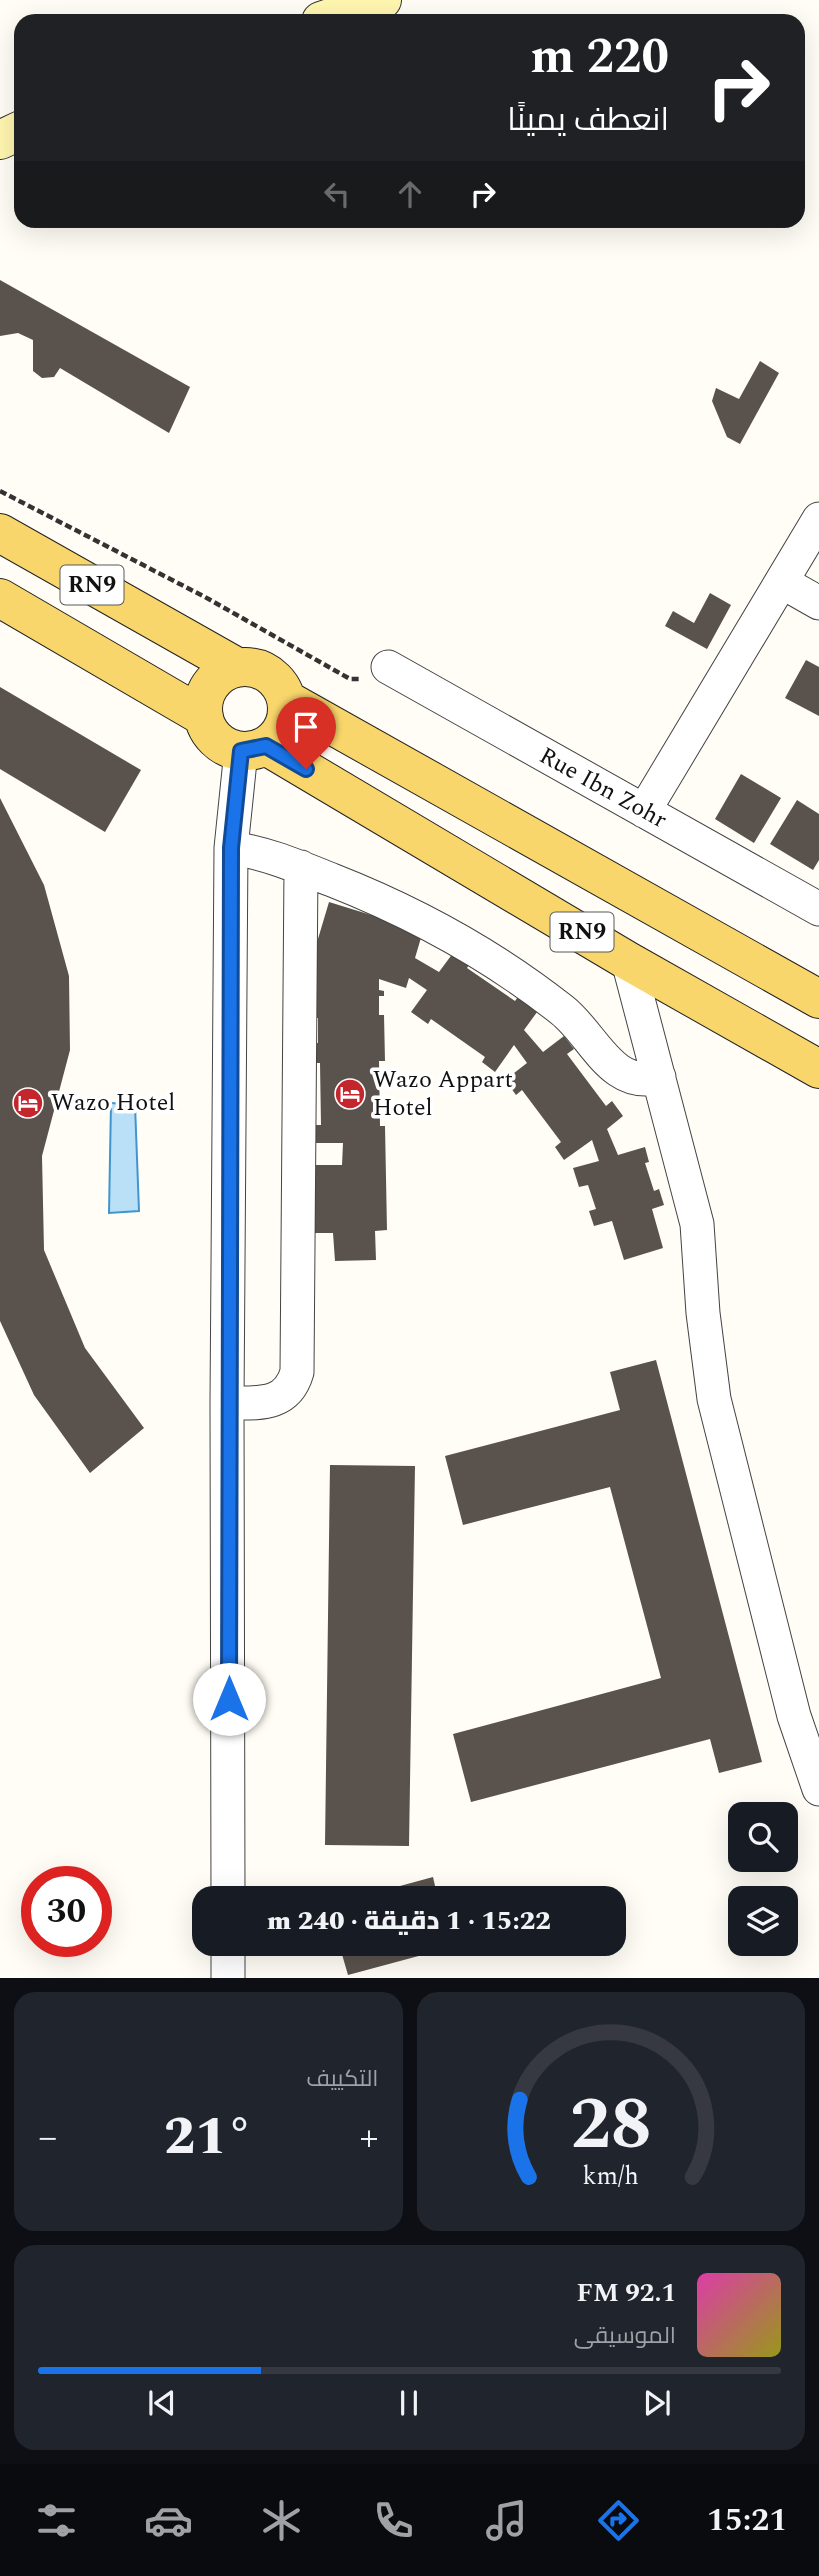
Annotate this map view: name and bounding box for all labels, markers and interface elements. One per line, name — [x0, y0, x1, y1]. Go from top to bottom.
text: 220 m — [530, 20, 669, 95]
icon: right — [693, 42, 784, 133]
text: انعطف يمينًا — [507, 96, 669, 145]
icon: left — [318, 175, 356, 213]
icon: ahead — [391, 175, 429, 213]
icon: right — [464, 175, 502, 213]
road number: RN9 — [60, 566, 124, 604]
pin — [276, 697, 336, 769]
icon: arrive — [287, 708, 325, 746]
street label: Rue Ibn Zohr — [533, 738, 673, 838]
road number: RN9 — [550, 912, 614, 951]
place label: Wazo Appart Hotel — [373, 1062, 513, 1126]
hotel icon: Wazo Appart Hotel — [333, 1077, 367, 1111]
place label: Wazo Hotel — [51, 1085, 175, 1121]
hotel icon: Wazo Hotel — [11, 1086, 45, 1120]
position arrow — [192, 1662, 266, 1736]
map controls — [728, 1802, 798, 1956]
button: search — [728, 1802, 798, 1872]
speed limit sign: 30 — [21, 1866, 112, 1957]
button: layers — [728, 1886, 798, 1956]
text: 15:22 · 1 دقيقة · 240 m — [267, 1901, 551, 1941]
text: التكييف — [306, 2062, 379, 2097]
text: 28 — [570, 2071, 652, 2182]
text: 21° — [164, 2098, 252, 2177]
text: − — [38, 2109, 57, 2167]
text: + — [359, 2109, 379, 2167]
text: km/h — [583, 2158, 639, 2196]
text: 92.1 FM — [576, 2273, 676, 2313]
text: الموسيقى — [574, 2319, 676, 2354]
icon: previous — [143, 2384, 181, 2422]
icon: pause — [390, 2384, 428, 2422]
icon: next — [638, 2384, 676, 2422]
icon: filters — [32, 2496, 81, 2545]
icon: car — [144, 2496, 193, 2545]
icon: climate — [257, 2496, 306, 2545]
icon: phone — [369, 2496, 418, 2545]
icon: music — [482, 2496, 531, 2545]
icon: directions — [594, 2496, 643, 2545]
text: 15:21 — [707, 2496, 787, 2545]

